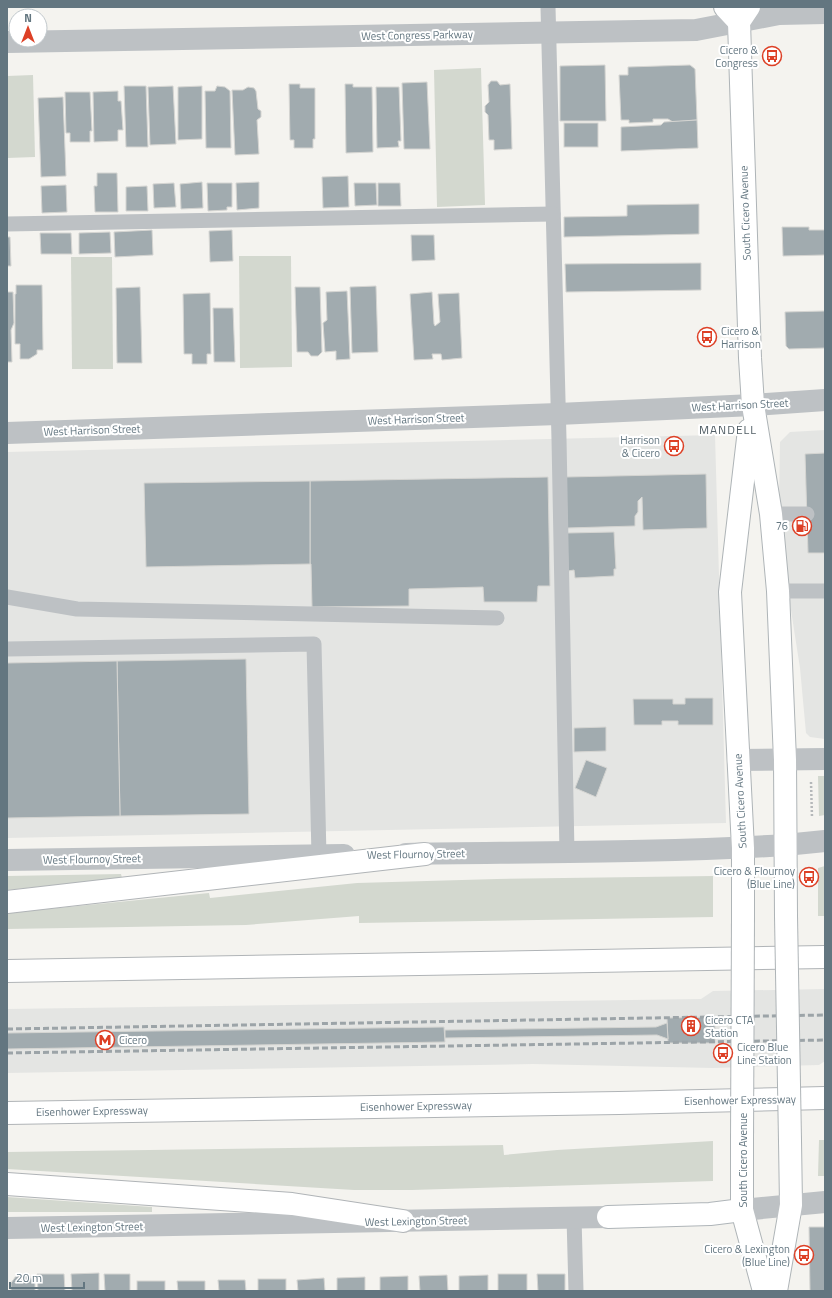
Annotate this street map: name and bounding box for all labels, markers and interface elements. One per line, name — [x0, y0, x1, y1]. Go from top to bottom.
north arrow — [8, 8, 48, 48]
text: N — [24, 10, 32, 26]
street label: West Congress Parkway — [361, 26, 474, 44]
place label: Cicero & Congress — [715, 42, 758, 71]
bus stop icon: Cicero & Congress — [761, 45, 783, 67]
street label: South Cicero Avenue — [735, 165, 755, 261]
place label: Cicero & Harrison — [721, 323, 761, 352]
bus stop icon: Cicero & Harrison — [696, 326, 718, 348]
street label: West Harrison Street — [691, 394, 789, 416]
street label: West Harrison Street — [367, 409, 465, 429]
street label: West Harrison Street — [43, 420, 141, 440]
district label: MANDELL — [699, 420, 757, 439]
place label: Harrison & Cicero — [620, 432, 660, 461]
bus stop icon: Harrison & Cicero — [663, 435, 685, 457]
fuel station icon: 76 — [791, 515, 813, 537]
place label: 76 — [776, 518, 788, 534]
street label: South Cicero Avenue — [730, 753, 750, 849]
street label: West Flournoy Street — [367, 845, 465, 863]
street label: West Flournoy Street — [43, 850, 141, 868]
place label: Cicero & Flournoy (Blue Line) — [714, 863, 796, 892]
bus stop icon: Cicero & Flournoy (Blue Line) — [798, 866, 820, 888]
place label: Cicero CTA Station — [705, 1012, 754, 1041]
building icon: Cicero CTA Station — [680, 1015, 702, 1037]
metro station icon: Cicero — [94, 1029, 116, 1051]
place label: Cicero — [119, 1032, 147, 1048]
place label: Cicero Blue Line Station — [737, 1039, 792, 1068]
bus stop icon: Cicero Blue Line Station — [712, 1042, 734, 1064]
street label: Eisenhower Expressway — [684, 1091, 797, 1109]
street label: Eisenhower Expressway — [360, 1097, 473, 1115]
street label: Eisenhower Expressway — [36, 1102, 149, 1120]
street label: South Cicero Avenue — [735, 1112, 751, 1207]
street label: West Lexington Street — [365, 1212, 468, 1230]
street label: West Lexington Street — [41, 1218, 144, 1236]
place label: Cicero & Lexington (Blue Line) — [704, 1241, 790, 1270]
bus stop icon: Cicero & Lexington (Blue Line) — [793, 1244, 815, 1266]
scale bar — [10, 1264, 84, 1290]
text: 20 m — [16, 1268, 42, 1287]

